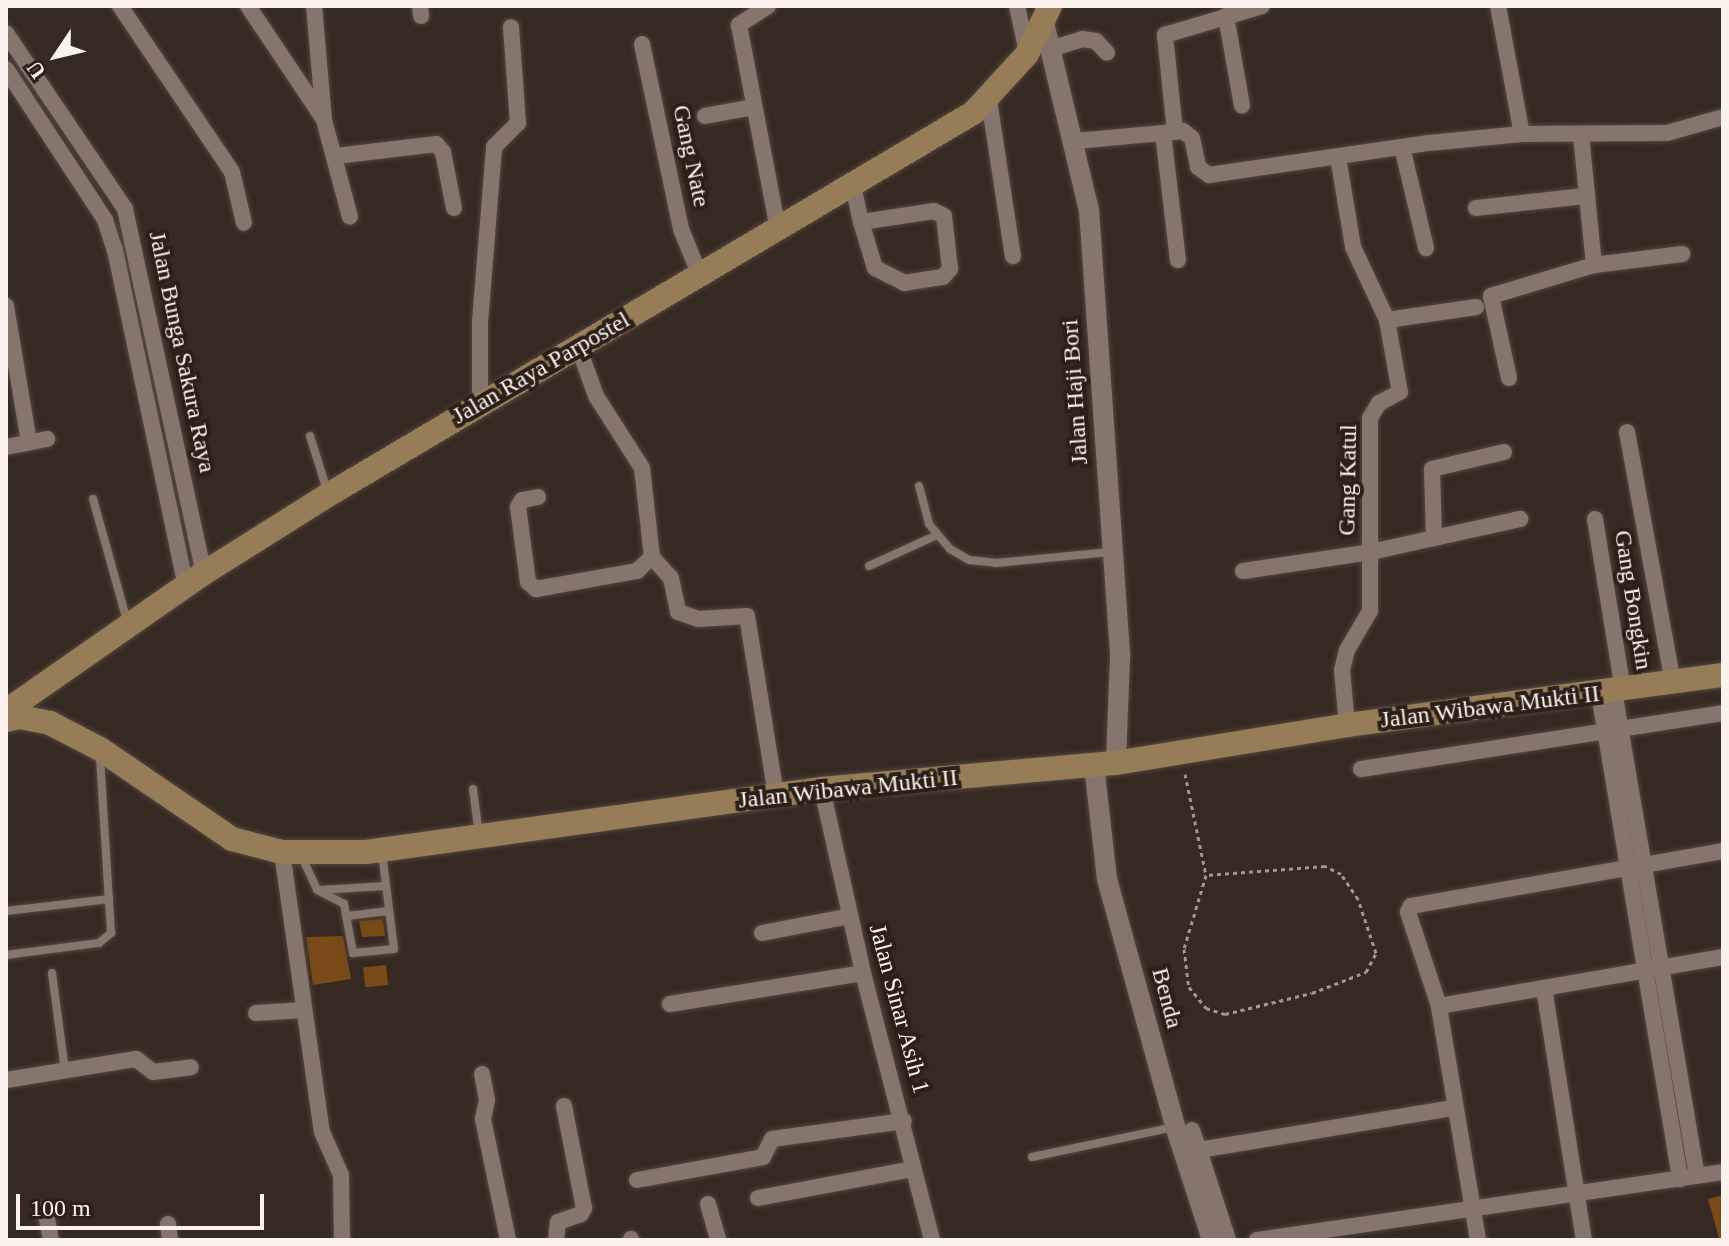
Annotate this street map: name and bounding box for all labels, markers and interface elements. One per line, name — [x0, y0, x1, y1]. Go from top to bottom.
north arrow — [16, 16, 96, 96]
text: U — [21, 56, 51, 84]
street label: Gang Nate — [666, 102, 716, 210]
street label: Jalan Bunga Sakura Raya — [142, 229, 222, 475]
street label: Jalan Raya Parpostel — [447, 306, 635, 430]
street label: Jalan Haji Bori — [1056, 319, 1094, 465]
street label: Gang Katul — [1333, 424, 1363, 536]
street label: Gang Bongkin — [1608, 528, 1658, 672]
street label: Jalan Wibawa Mukti II — [1379, 679, 1601, 735]
street label: Jalan Wibawa Mukti II — [737, 763, 959, 815]
street label: Jalan Sinar Asih 1 — [862, 921, 936, 1097]
street label: Benda — [1145, 965, 1189, 1031]
scale bar — [20, 1178, 268, 1228]
text: 100 m — [30, 1195, 91, 1221]

